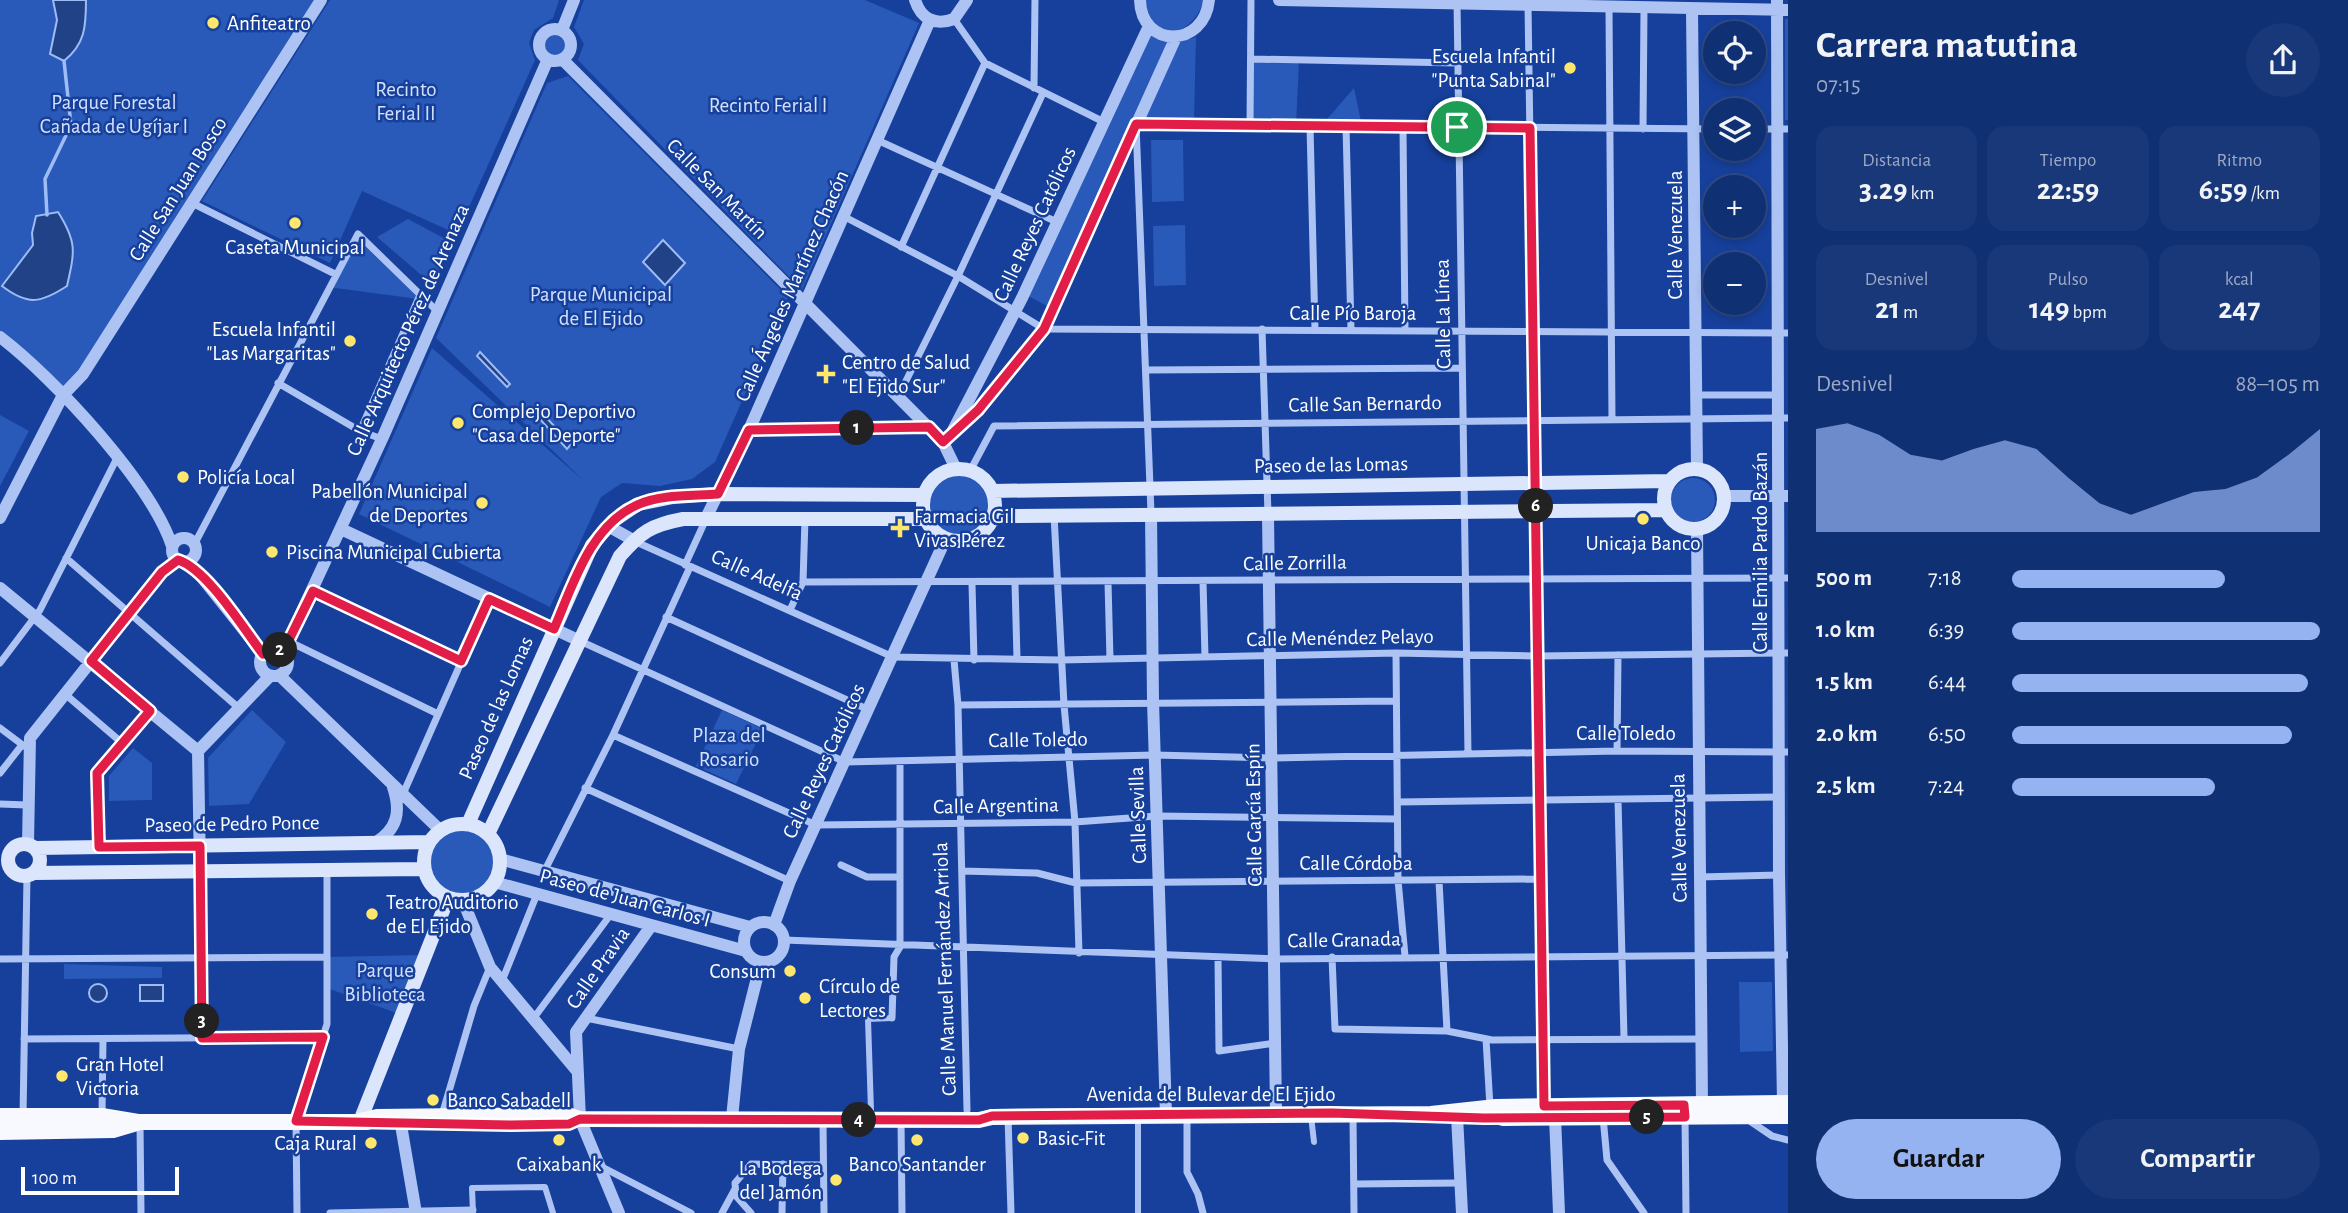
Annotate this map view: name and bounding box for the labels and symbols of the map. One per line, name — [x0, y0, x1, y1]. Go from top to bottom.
place label: Anfiteatro — [227, 13, 311, 34]
marker: Anfiteatro — [205, 15, 221, 31]
place label: Escuela Infantil "Punta Sabinal" — [1432, 46, 1556, 91]
marker: Escuela Infantil "Punta Sabinal" — [1562, 60, 1578, 76]
park label: Recinto Ferial II — [375, 79, 437, 124]
park label: Parque Forestal Cañada de Ugíjar I — [40, 92, 188, 137]
park label: Recinto Ferial I — [709, 95, 827, 116]
pin — [1427, 97, 1487, 157]
street label: Calle San Juan Bosco — [125, 113, 231, 265]
street label: Calle San Martín — [663, 135, 771, 243]
street label: Calle Reyes Católicos — [990, 143, 1080, 305]
street label: Calle Ángeles Martínez Chacón — [730, 166, 853, 405]
street label: Calle Venezuela — [1665, 170, 1686, 300]
street label: Calle Arquitecto Pérez de Arenaza — [343, 201, 473, 459]
marker: Caseta Municipal — [287, 215, 303, 231]
place label: Caseta Municipal — [225, 237, 365, 258]
street label: Calle La Línea — [1432, 258, 1454, 369]
park label: Parque Municipal de El Ejido — [530, 284, 672, 329]
street label: Calle Pío Baroja — [1289, 303, 1417, 324]
place label: Escuela Infantil "Las Margaritas" — [206, 319, 336, 364]
marker: Escuela Infantil "Las Margaritas" — [342, 333, 358, 349]
place label: Centro de Salud "El Ejido Sur" — [842, 352, 970, 397]
marker: Centro de Salud "El Ejido Sur" — [816, 364, 836, 384]
street label: Calle San Bernardo — [1288, 392, 1442, 416]
place label: Complejo Deportivo "Casa del Deporte" — [472, 401, 636, 446]
pin: 1 — [840, 410, 874, 446]
marker: Complejo Deportivo "Casa del Deporte" — [450, 415, 466, 431]
street label: Calle Emilia Pardo Bazán — [1750, 452, 1771, 652]
street label: Paseo de las Lomas — [1254, 453, 1408, 477]
place label: Policía Local — [197, 467, 295, 488]
marker: Policía Local — [175, 469, 191, 485]
place label: Pabellón Municipal de Deportes — [311, 481, 468, 526]
pin: 6 — [1518, 489, 1554, 524]
marker: Pabellón Municipal de Deportes — [474, 495, 490, 511]
place label: Farmacia Gil Vivas Pérez — [914, 506, 1014, 551]
marker: Unicaja Banco — [1635, 511, 1651, 527]
marker: Farmacia Gil Vivas Pérez — [892, 520, 908, 536]
place label: Unicaja Banco — [1586, 533, 1700, 554]
place label: Piscina Municipal Cubierta — [286, 542, 502, 563]
marker: Piscina Municipal Cubierta — [264, 544, 280, 560]
street label: Calle Adelfa — [708, 546, 806, 605]
street label: Calle Zorrilla — [1243, 552, 1347, 574]
street label: Calle Menéndez Pelayo — [1246, 626, 1434, 650]
pin: 2 — [262, 632, 298, 668]
street label: Paseo de las Lomas — [455, 633, 537, 783]
street label: Calle Reyes Católicos — [779, 680, 869, 842]
street label: Calle Toledo — [1576, 723, 1676, 744]
park label: Plaza del Rosario — [692, 725, 766, 770]
street label: Calle Toledo — [988, 729, 1088, 751]
street label: Calle García Espín — [1242, 743, 1266, 887]
street label: Calle Sevilla — [1126, 766, 1150, 864]
street label: Calle Venezuela — [1667, 773, 1691, 903]
street label: Calle Argentina — [933, 794, 1059, 818]
street label: Paseo de Pedro Ponce — [144, 812, 320, 836]
street label: Calle Manuel Fernández Arriola — [930, 841, 960, 1096]
street label: Calle Córdoba — [1299, 853, 1413, 874]
street label: Paseo de Juan Carlos I — [537, 865, 713, 931]
place label: Teatro Auditorio de El Ejido — [386, 892, 519, 937]
marker: Teatro Auditorio de El Ejido — [364, 906, 380, 922]
street label: Calle Pravia — [562, 923, 634, 1013]
street label: Calle Granada — [1287, 929, 1401, 951]
park label: Parque Biblioteca — [344, 960, 426, 1005]
place label: Consum — [709, 961, 776, 982]
marker: Consum — [782, 963, 798, 979]
place label: Círculo de Lectores — [819, 976, 900, 1021]
marker: Círculo de Lectores — [797, 990, 813, 1006]
pin: 3 — [184, 1004, 220, 1038]
place label: Gran Hotel Victoria — [76, 1054, 164, 1099]
marker: Gran Hotel Victoria — [54, 1068, 70, 1084]
street label: Avenida del Bulevar de El Ejido — [1086, 1084, 1336, 1105]
place label: Banco Sabadell — [447, 1090, 571, 1111]
marker: Banco Sabadell — [425, 1092, 441, 1108]
pin: 5 — [1630, 1100, 1664, 1134]
pin: 4 — [842, 1102, 876, 1138]
place label: Basic-Fit — [1037, 1128, 1106, 1149]
marker: Basic-Fit — [1015, 1130, 1031, 1146]
marker: Caixabank — [551, 1132, 567, 1148]
marker: Banco Santander — [909, 1132, 925, 1148]
place label: Caja Rural — [274, 1133, 357, 1154]
marker: Caja Rural — [363, 1135, 379, 1151]
place label: Caixabank — [517, 1154, 602, 1175]
place label: Banco Santander — [848, 1154, 986, 1175]
place label: La Bodega del Jamón — [739, 1158, 822, 1203]
scale bar — [21, 1164, 178, 1196]
marker: La Bodega del Jamón — [828, 1172, 844, 1188]

